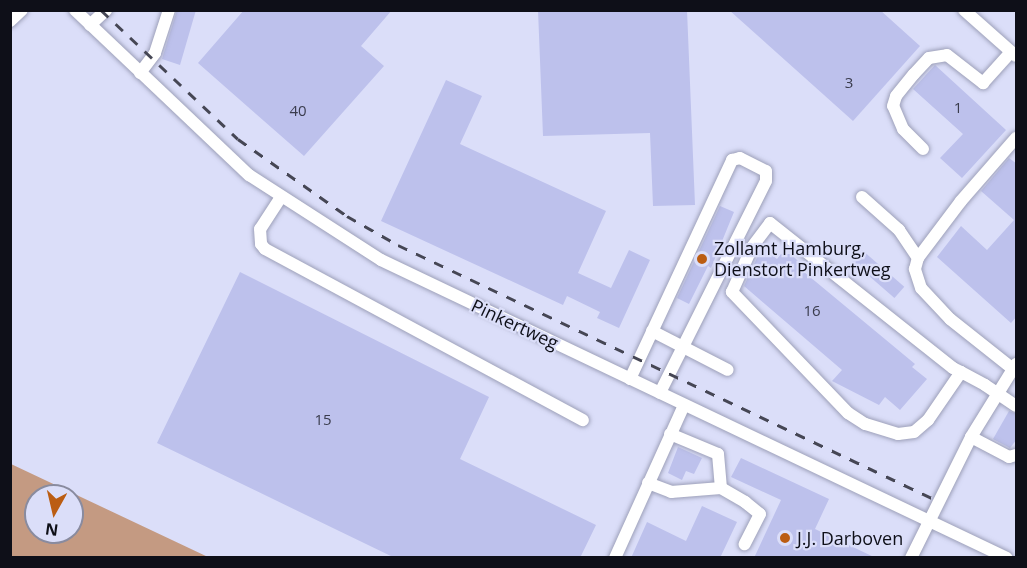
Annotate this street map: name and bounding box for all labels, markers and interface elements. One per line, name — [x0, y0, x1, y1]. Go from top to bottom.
house number: 3 — [845, 74, 853, 92]
house number: 1 — [954, 99, 962, 117]
house number: 40 — [289, 102, 307, 120]
place label: Zollamt Hamburg, Dienstort Pinkertweg — [714, 238, 891, 280]
marker: Zollamt Hamburg, Dienstort Pinkertweg — [695, 252, 709, 266]
street label: Pinkertweg — [468, 294, 562, 354]
house number: 16 — [803, 302, 821, 320]
house number: 15 — [314, 411, 332, 429]
north arrow — [24, 484, 84, 544]
text: N — [44, 518, 60, 542]
place label: J.J. Darboven — [797, 527, 903, 549]
marker: J.J. Darboven — [778, 531, 792, 545]

